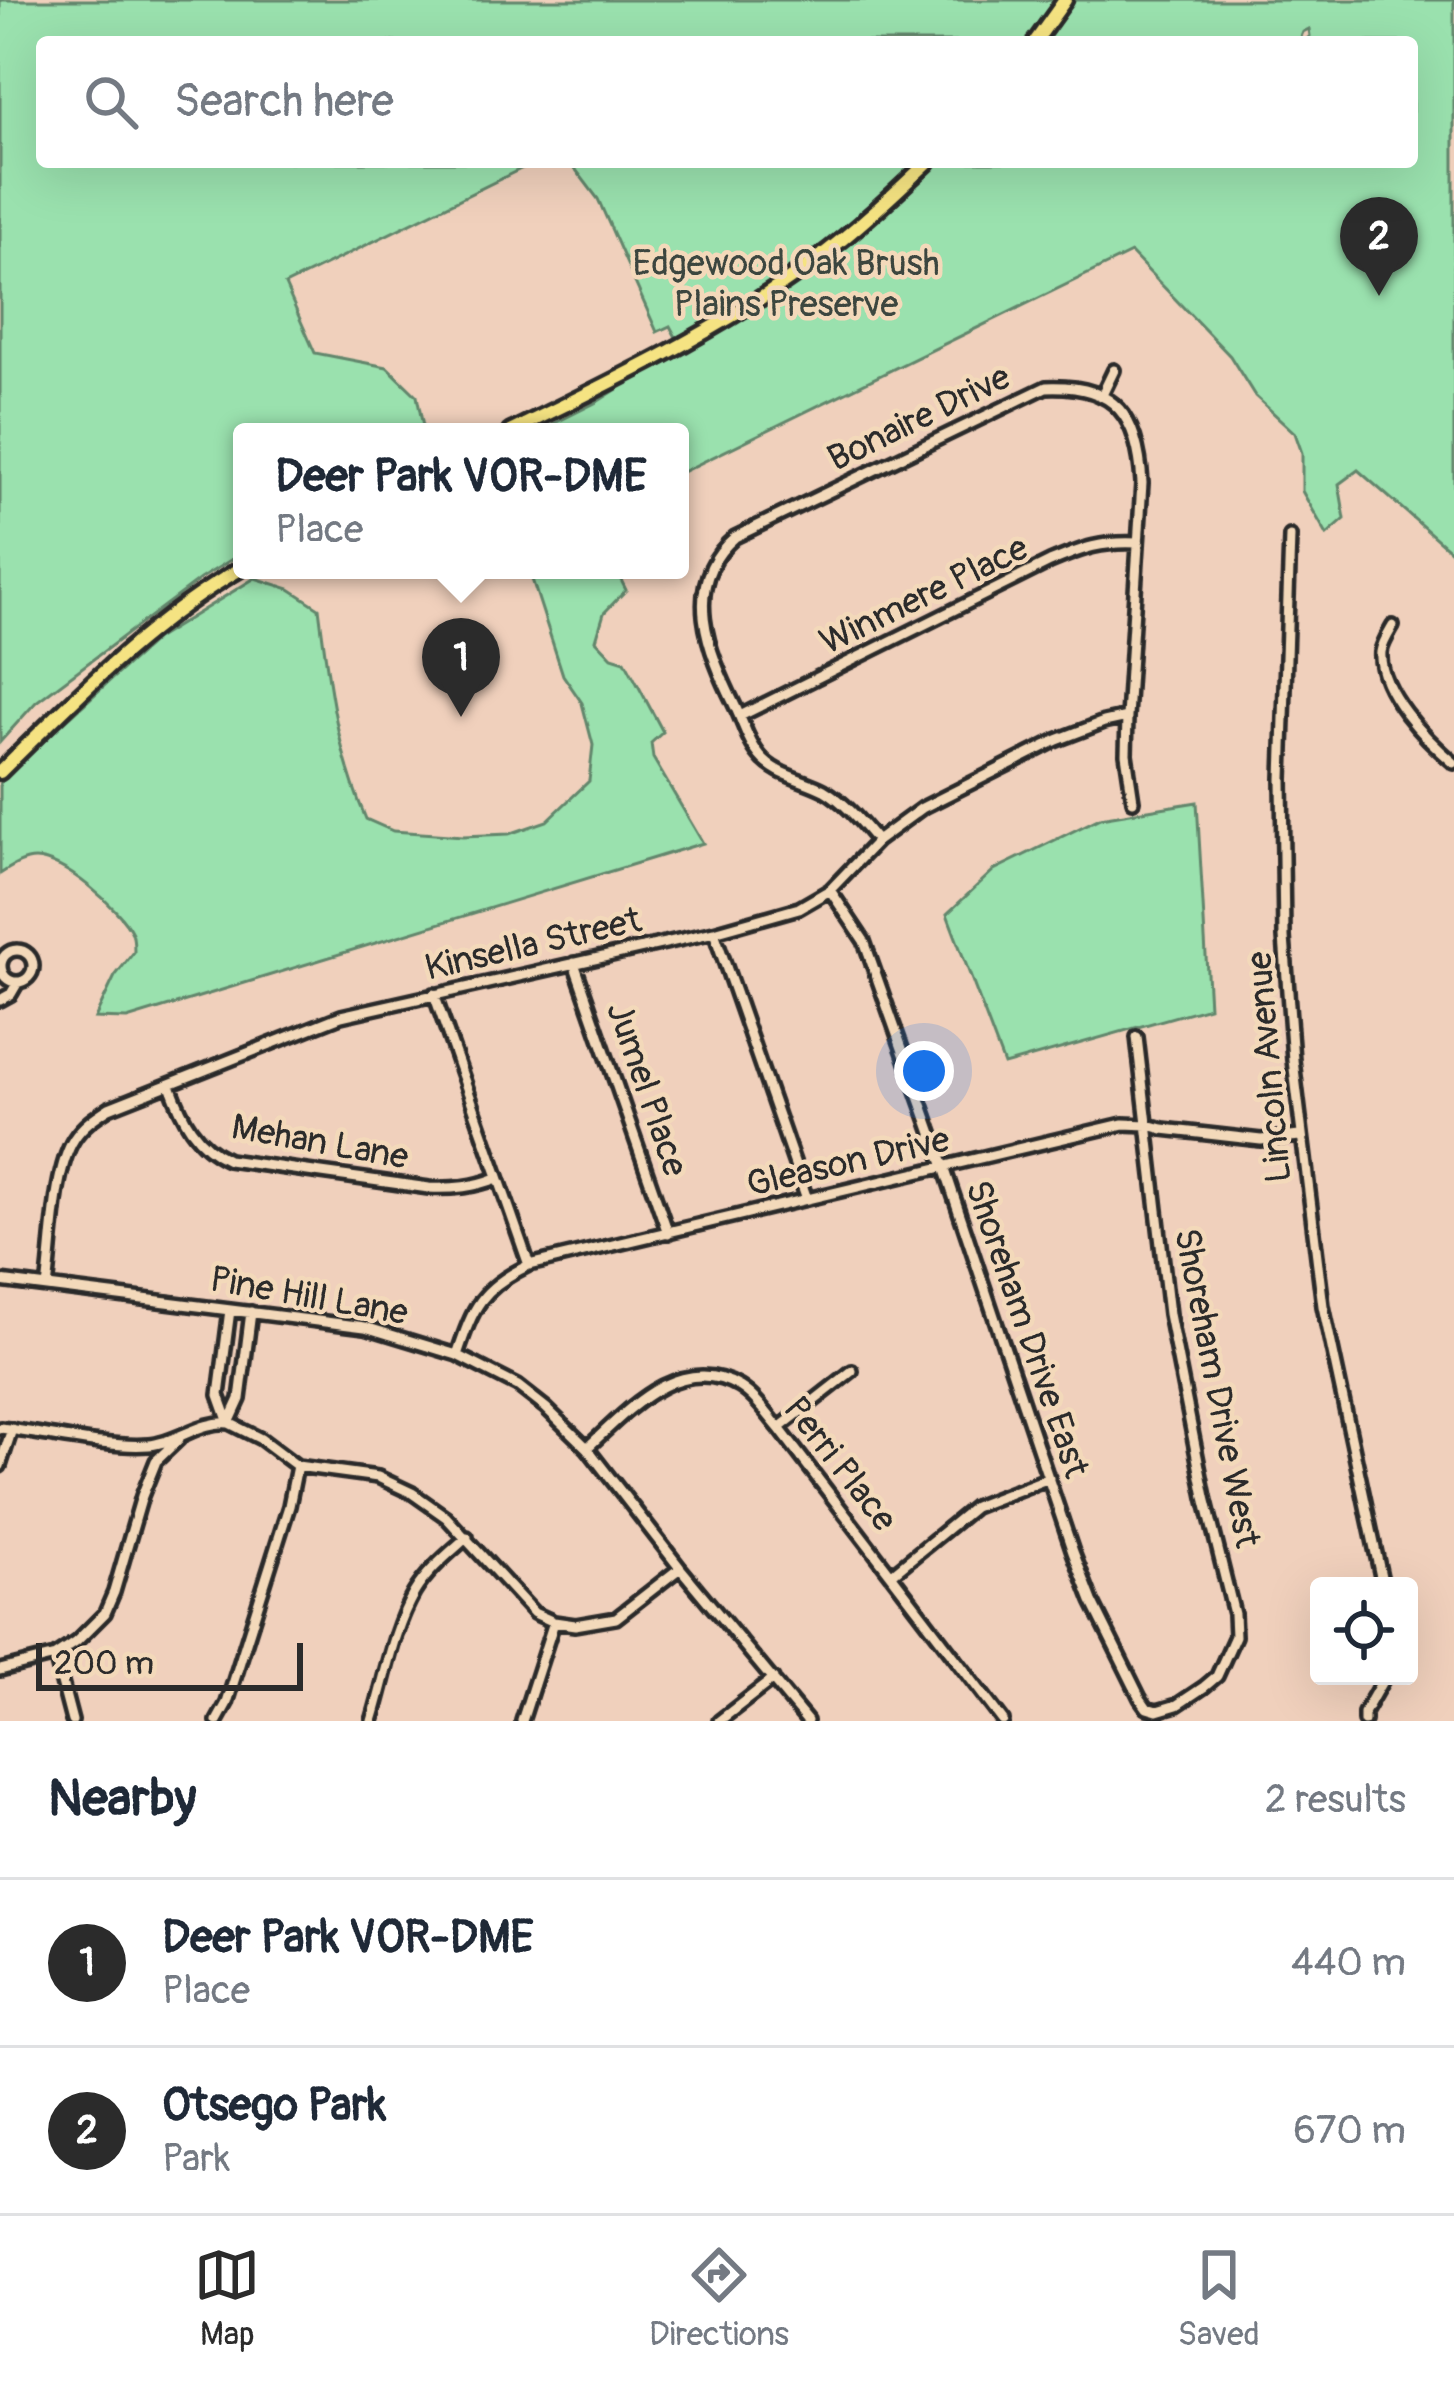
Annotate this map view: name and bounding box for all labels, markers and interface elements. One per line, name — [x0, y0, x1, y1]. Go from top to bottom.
search box — [36, 36, 1418, 168]
icon: search — [78, 69, 144, 135]
text: Search here — [174, 74, 394, 130]
pin: 2 — [1340, 197, 1418, 296]
park label: Edgewood Oak Brush Plains Preserve — [632, 241, 940, 327]
street label: Bonaire Drive — [820, 354, 1018, 481]
popup — [233, 423, 689, 579]
text: Deer Park VOR-DME — [275, 449, 647, 505]
text: Place — [275, 505, 363, 554]
street label: Winmere Place — [813, 525, 1036, 665]
pin: 1 — [422, 618, 500, 717]
street label: Kinsella Street — [420, 897, 646, 991]
street label: Lincoln Avenue — [1236, 949, 1302, 1184]
street label: Jumel Place — [596, 996, 698, 1182]
your location — [894, 1041, 954, 1101]
street label: Mehan Lane — [228, 1104, 412, 1180]
street label: Gleason Drive — [742, 1117, 954, 1207]
street label: Shoreham Drive East — [955, 1175, 1099, 1484]
street label: Shoreham Drive West — [1164, 1225, 1270, 1552]
street label: Pine Hill Lane — [207, 1256, 412, 1336]
street label: Perri Place — [773, 1388, 907, 1541]
map controls — [1310, 1577, 1418, 1685]
button: locate — [1310, 1577, 1418, 1685]
scale bar — [36, 1637, 303, 1690]
text: 200 m — [54, 1643, 154, 1684]
text: Nearby — [48, 1767, 196, 1831]
text: 2 results — [1265, 1775, 1406, 1824]
text: Deer Park VOR-DME — [162, 1910, 534, 1966]
text: 1 — [79, 1938, 95, 1987]
text: 440 m — [1291, 1938, 1406, 1987]
text: Place — [162, 1966, 250, 2015]
text: Otsego Park — [162, 2078, 386, 2134]
text: 2 — [76, 2106, 98, 2155]
text: 670 m — [1293, 2106, 1406, 2155]
text: Park — [162, 2134, 230, 2183]
tab: Map — [194, 2242, 260, 2355]
tab: Directions — [649, 2242, 789, 2355]
tab: Saved — [1178, 2242, 1260, 2355]

